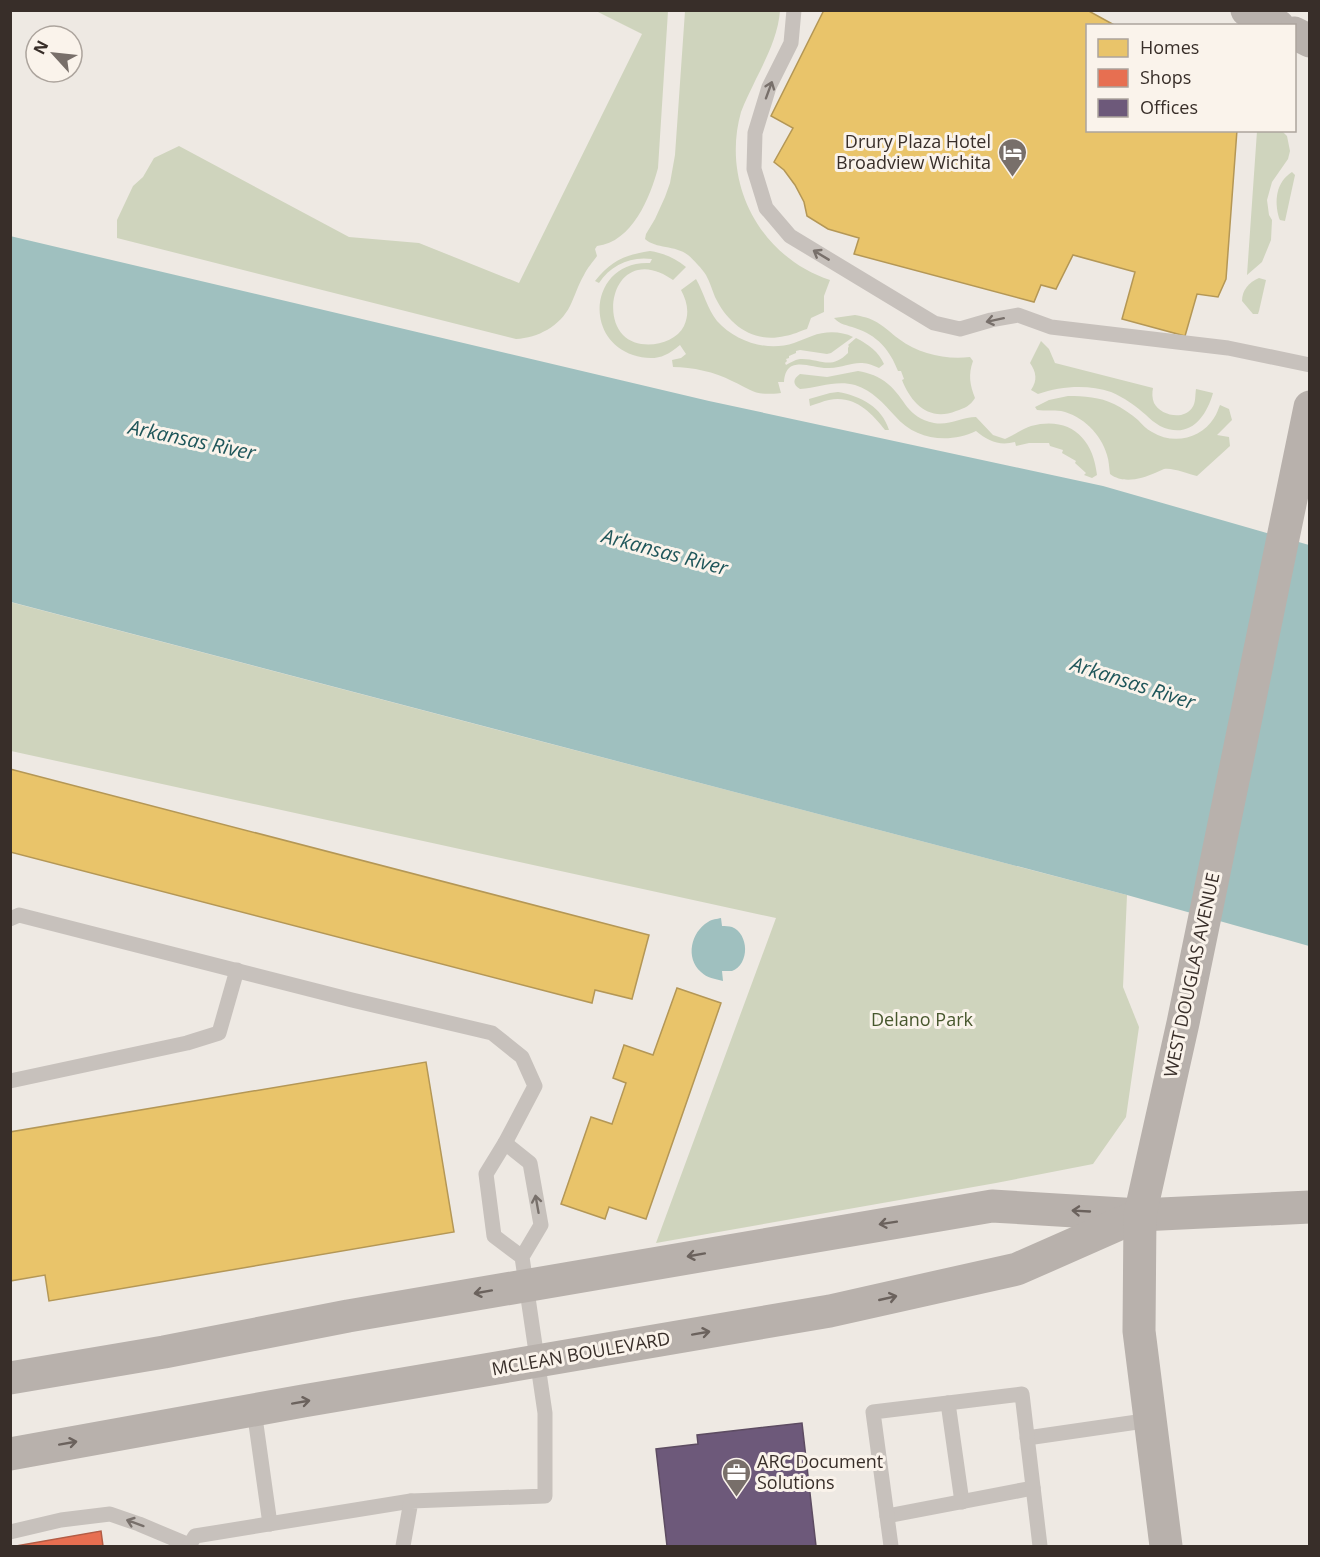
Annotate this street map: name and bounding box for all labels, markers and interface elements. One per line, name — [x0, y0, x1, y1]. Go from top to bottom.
north arrow — [24, 24, 84, 84]
legend — [1086, 24, 1296, 132]
text: Homes — [1140, 35, 1199, 59]
text: N — [28, 36, 53, 58]
text: Shops — [1140, 65, 1191, 89]
one-way arrow — [764, 81, 775, 100]
text: Offices — [1140, 95, 1198, 119]
place label: Drury Plaza Hotel Broadview Wichita — [836, 129, 991, 174]
hotel icon: Drury Plaza Hotel Broadview Wichita — [996, 136, 1028, 178]
one-way arrow — [813, 248, 830, 260]
one-way arrow — [986, 314, 1005, 326]
water label: Arkansas River — [124, 412, 259, 466]
water label: Arkansas River — [597, 521, 732, 582]
water label: Arkansas River — [1066, 649, 1200, 716]
street label: WEST DOUGLAS AVENUE — [1158, 870, 1224, 1079]
park label: Delano Park — [871, 1007, 973, 1031]
one-way arrow — [531, 1195, 542, 1214]
one-way arrow — [1072, 1205, 1092, 1216]
one-way arrow — [878, 1217, 898, 1228]
one-way arrow — [686, 1250, 706, 1261]
one-way arrow — [473, 1287, 493, 1298]
one-way arrow — [878, 1292, 897, 1304]
street label: MCLEAN BOULEVARD — [490, 1325, 672, 1381]
one-way arrow — [690, 1328, 710, 1339]
one-way arrow — [291, 1396, 311, 1407]
one-way arrow — [58, 1437, 77, 1448]
place label: ARC Document Solutions — [757, 1449, 883, 1494]
office icon: ARC Document Solutions — [720, 1456, 752, 1498]
one-way arrow — [126, 1516, 145, 1527]

